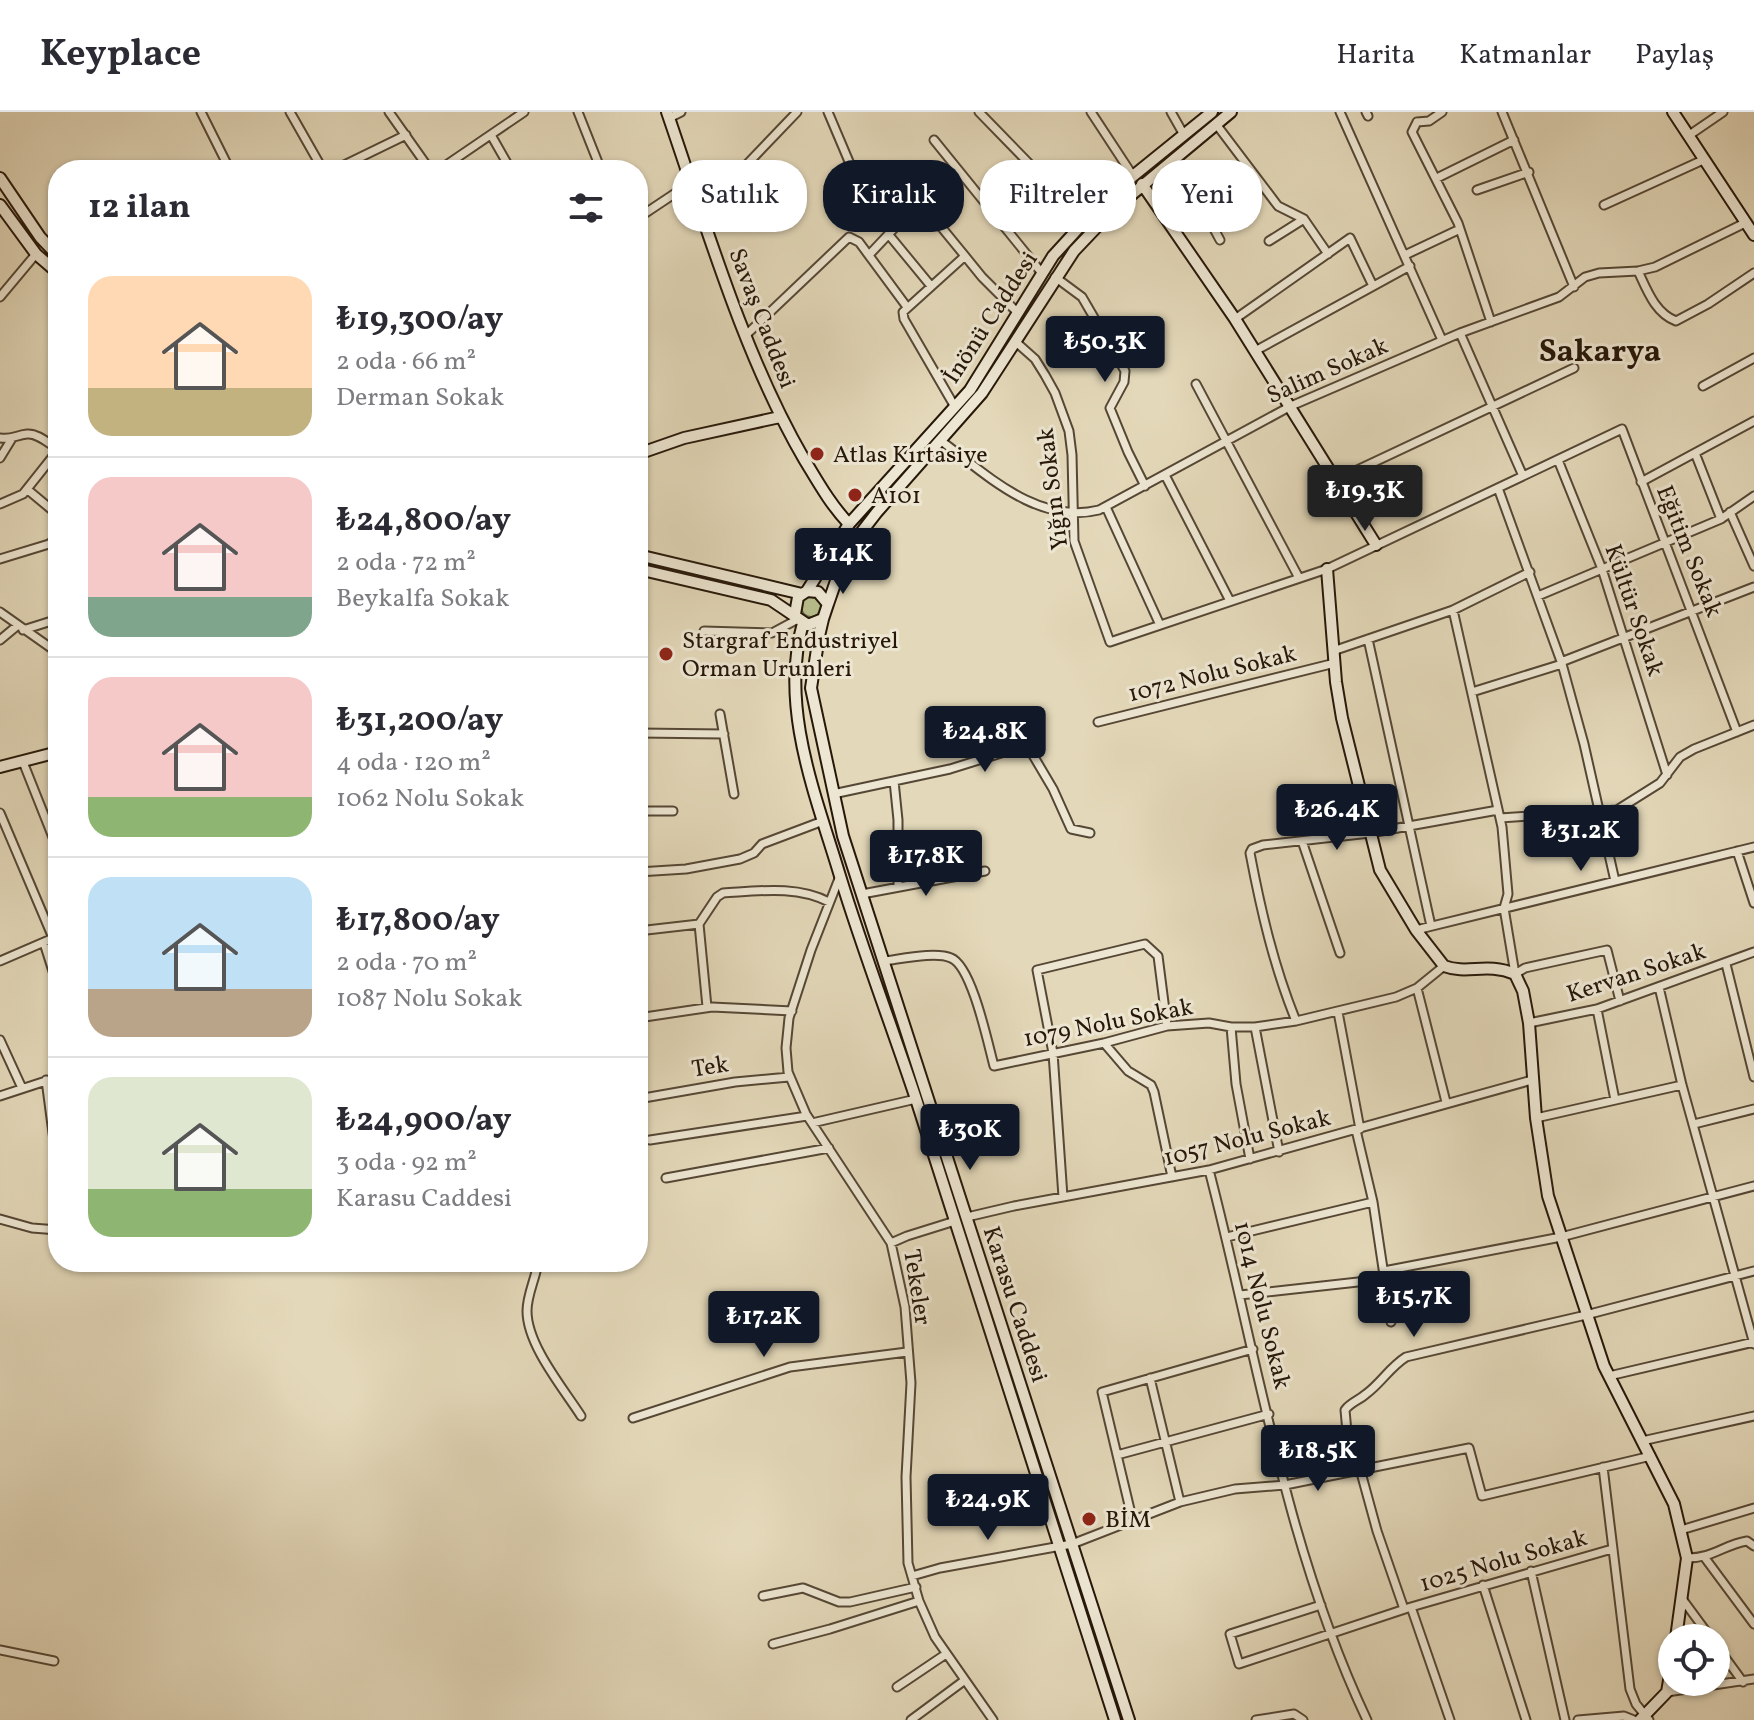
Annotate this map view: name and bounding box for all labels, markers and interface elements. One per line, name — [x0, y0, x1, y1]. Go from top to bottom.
text: Keyplace — [40, 29, 201, 82]
text: Harita — [1336, 36, 1415, 75]
text: Katmanlar — [1459, 36, 1591, 75]
text: Paylaş — [1635, 36, 1714, 75]
chip: Satılık — [672, 160, 807, 232]
chip: Kiralık — [823, 160, 964, 232]
chip: Filtreler — [980, 160, 1136, 232]
chip: Yeni — [1152, 160, 1262, 232]
text: 12 ilan — [88, 185, 191, 232]
icon: filters — [564, 186, 608, 230]
street label: Savaş Caddesi — [719, 244, 803, 394]
street label: İnönü Caddesi — [936, 245, 1047, 391]
text: ₺19,300/ay — [336, 297, 503, 344]
icon: home — [152, 308, 248, 404]
pin: ₺50.3K — [1040, 316, 1170, 384]
text: ₺50.3K — [1064, 324, 1146, 360]
street label: Salim Sokak — [1262, 330, 1394, 414]
district label: Sakarya — [1539, 331, 1661, 375]
text: 2 oda · 66 m² — [336, 344, 476, 380]
text: Derman Sokak — [336, 380, 504, 416]
street label: Yığın Sokak — [1030, 426, 1078, 552]
place label: Atlas Kırtasiye — [833, 439, 988, 473]
marker: Atlas Kırtasiye — [808, 445, 826, 463]
pin: ₺19.3K — [1300, 465, 1430, 533]
text: ₺19.3K — [1325, 473, 1405, 509]
place label: A101 — [871, 480, 921, 514]
street label: Eğitim Sokak — [1646, 481, 1730, 623]
marker: A101 — [846, 486, 864, 504]
text: ₺24,800/ay — [336, 498, 511, 545]
icon: home — [152, 509, 248, 605]
pin: ₺14K — [796, 528, 890, 596]
text: ₺14K — [813, 536, 873, 572]
street label: Kültür Sokak — [1595, 540, 1672, 681]
text: 2 oda · 72 m² — [336, 545, 476, 581]
text: Beykalfa Sokak — [336, 581, 509, 617]
place label: Stargraf Endustriyel Orman Urunleri — [682, 625, 898, 687]
street label: 1072 Nolu Sokak — [1125, 638, 1300, 712]
marker: Stargraf Endustriyel Orman Urunleri — [657, 645, 675, 663]
text: ₺31,200/ay — [336, 698, 503, 745]
pin: ₺24.8K — [920, 706, 1050, 774]
icon: home — [152, 709, 248, 805]
text: ₺24.8K — [943, 714, 1027, 750]
text: 4 oda · 120 m² — [336, 745, 491, 781]
text: 1062 Nolu Sokak — [336, 781, 524, 817]
pin: ₺26.4K — [1272, 784, 1402, 852]
text: ₺26.4K — [1294, 792, 1380, 828]
pin: ₺31.2K — [1516, 805, 1646, 873]
text: ₺31.2K — [1542, 813, 1620, 849]
pin: ₺17.8K — [861, 830, 991, 898]
text: ₺17.8K — [888, 838, 964, 874]
text: ₺17,800/ay — [336, 898, 500, 945]
icon: home — [152, 909, 248, 1005]
street label: Kervan Sokak — [1563, 935, 1711, 1012]
text: 2 oda · 70 m² — [336, 945, 477, 981]
text: 1087 Nolu Sokak — [336, 981, 522, 1017]
street label: 1079 Nolu Sokak — [1021, 991, 1196, 1057]
street label: Tek — [689, 1048, 731, 1088]
text: ₺24,900/ay — [336, 1098, 512, 1145]
street label: 1057 Nolu Sokak — [1160, 1102, 1335, 1176]
pin: ₺30K — [923, 1104, 1017, 1172]
icon: home — [152, 1109, 248, 1205]
text: ₺30K — [938, 1112, 1002, 1148]
text: 3 oda · 92 m² — [336, 1145, 477, 1181]
text: Karasu Caddesi — [336, 1181, 512, 1217]
street label: 1014 Nolu Sokak — [1224, 1218, 1298, 1393]
street label: Karasu Caddesi — [973, 1222, 1055, 1387]
street label: Tekeler — [893, 1247, 939, 1328]
pin: ₺15.7K — [1349, 1271, 1479, 1339]
text: ₺15.7K — [1376, 1279, 1452, 1315]
pin: ₺17.2K — [699, 1291, 829, 1359]
text: ₺17.2K — [726, 1299, 802, 1335]
pin: ₺18.5K — [1253, 1425, 1383, 1493]
text: ₺18.5K — [1279, 1433, 1357, 1469]
pin: ₺24.9K — [923, 1474, 1053, 1542]
text: ₺24.9K — [946, 1482, 1030, 1518]
place label: BİM — [1105, 1504, 1151, 1538]
marker: BİM — [1080, 1510, 1098, 1528]
street label: 1025 Nolu Sokak — [1416, 1522, 1591, 1602]
map controls — [1658, 1624, 1730, 1696]
button: locate — [1658, 1624, 1730, 1696]

